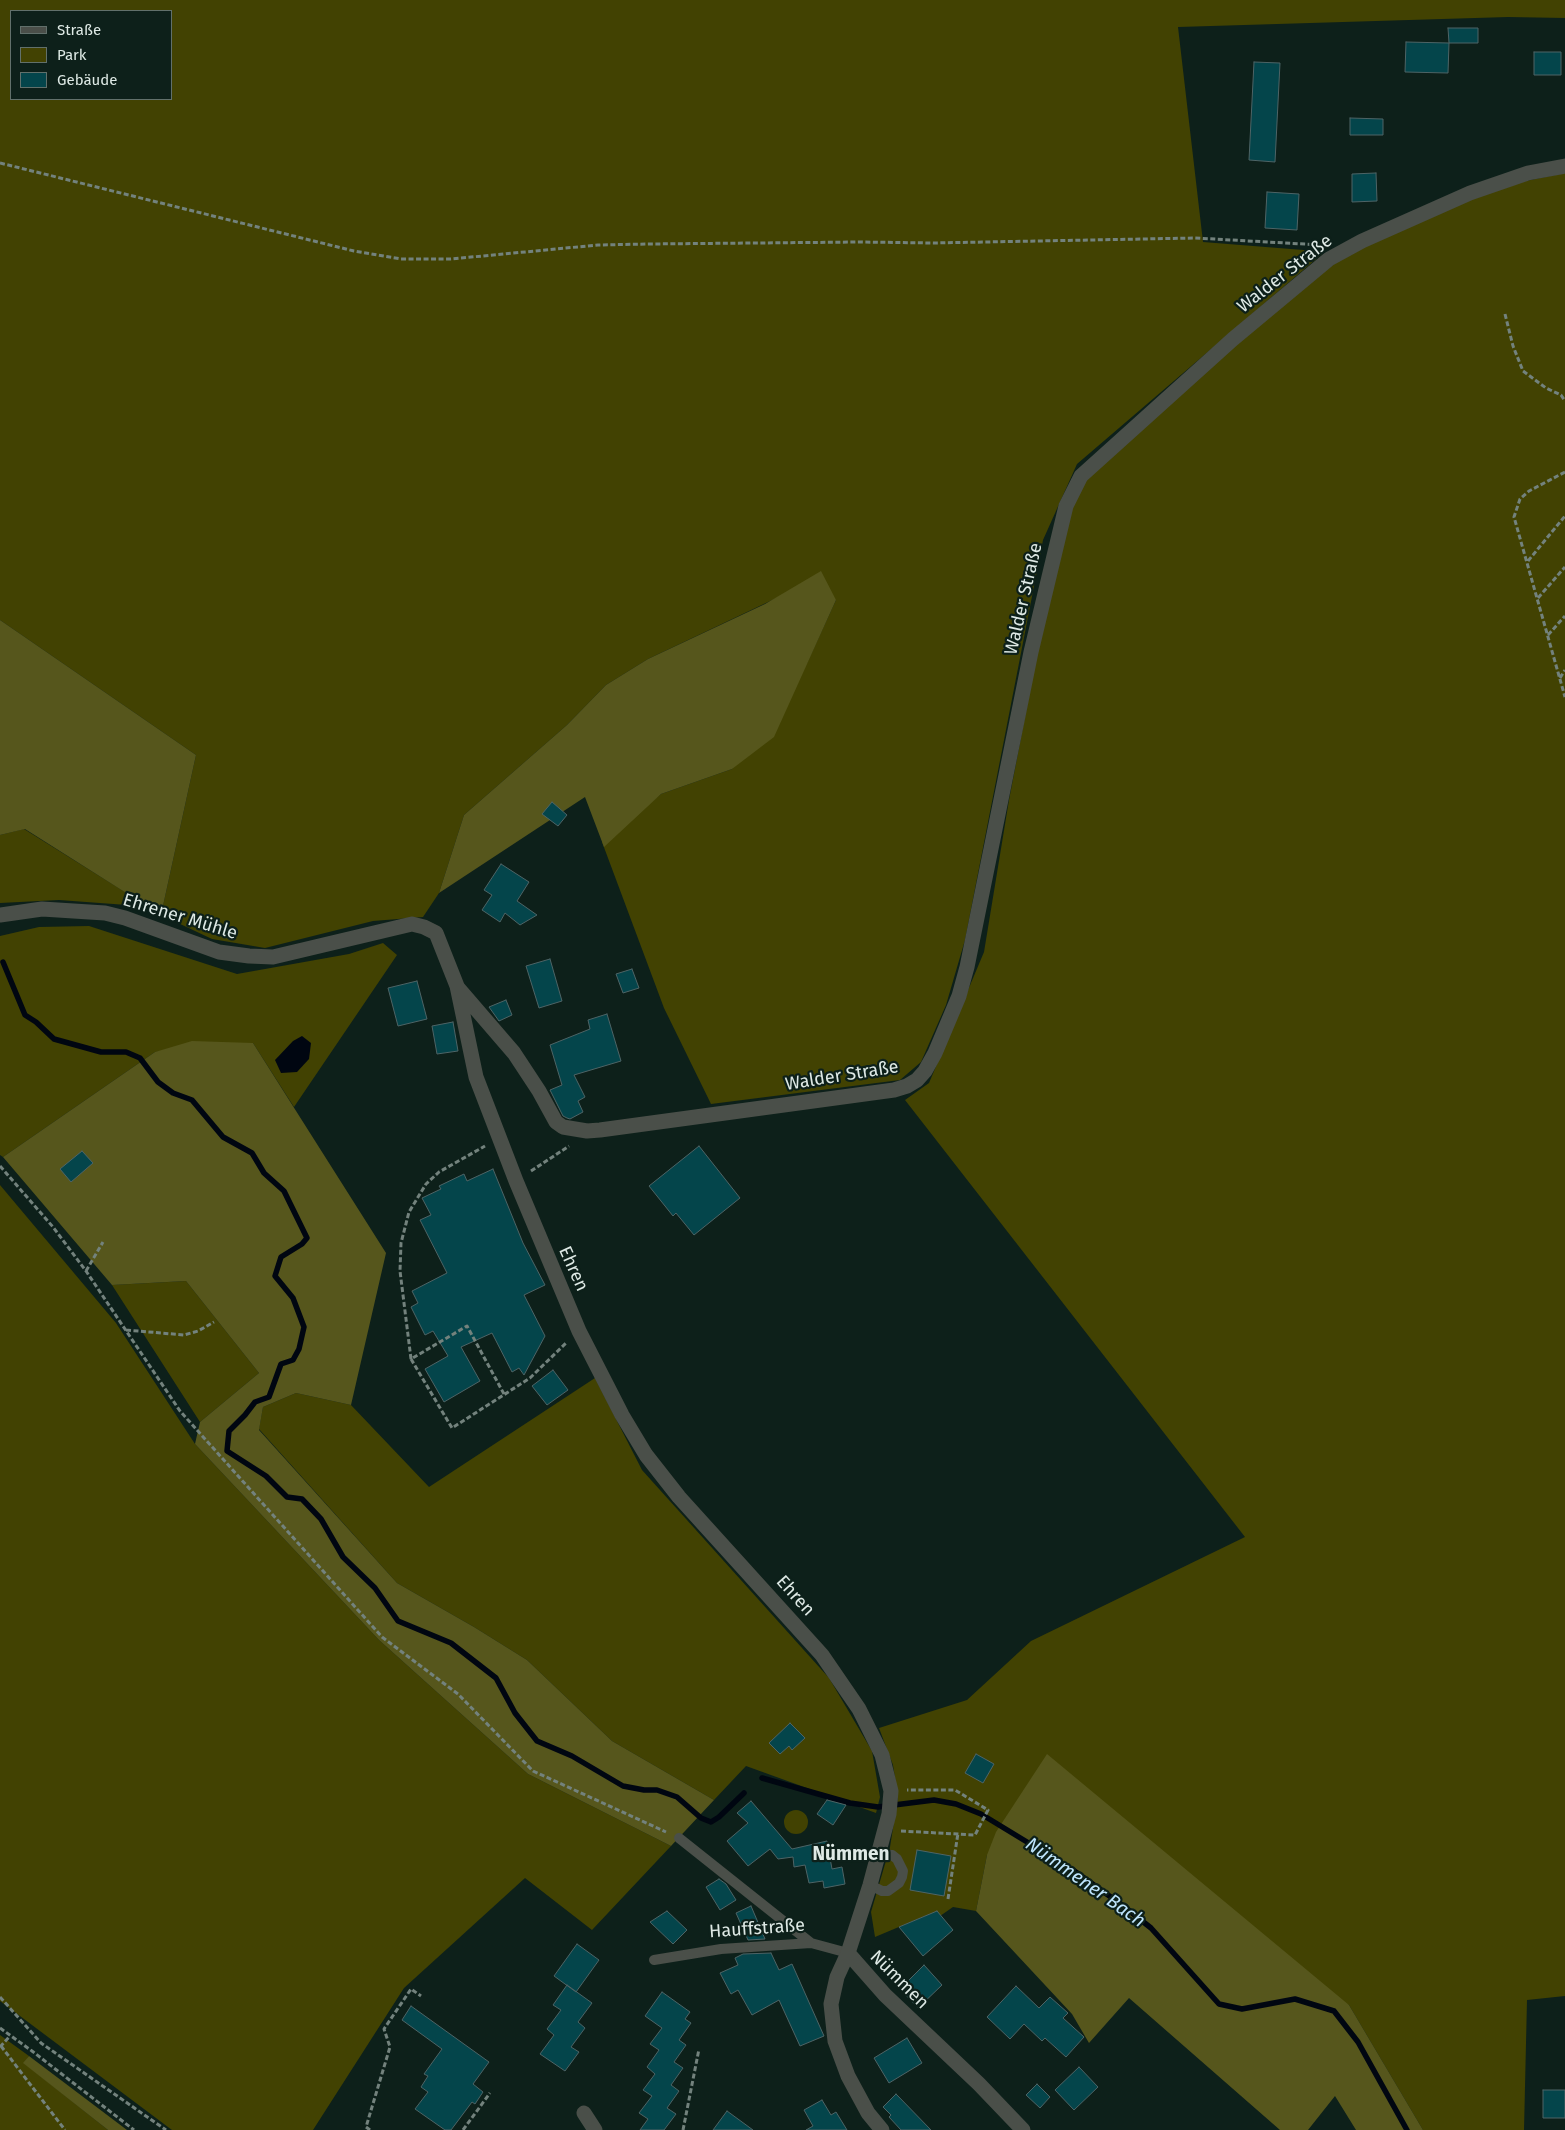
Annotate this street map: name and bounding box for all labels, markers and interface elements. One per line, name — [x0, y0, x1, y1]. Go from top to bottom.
legend — [10, 10, 172, 100]
text: Straße — [57, 21, 101, 39]
text: Park — [57, 46, 87, 64]
text: Gebäude — [57, 71, 117, 89]
street label: Walder Straße — [1233, 230, 1337, 318]
street label: Walder Straße — [1001, 541, 1047, 657]
street label: Ehrener Mühle — [120, 889, 240, 945]
street label: Walder Straße — [784, 1056, 900, 1096]
street label: Ehren — [554, 1243, 592, 1295]
street label: Ehren — [771, 1571, 819, 1621]
water label: Nümmener Bach — [1021, 1833, 1149, 1933]
district label: Nümmen — [812, 1844, 890, 1866]
street label: Hauffstraße — [708, 1915, 806, 1943]
street label: Nümmen — [865, 1946, 933, 2014]

